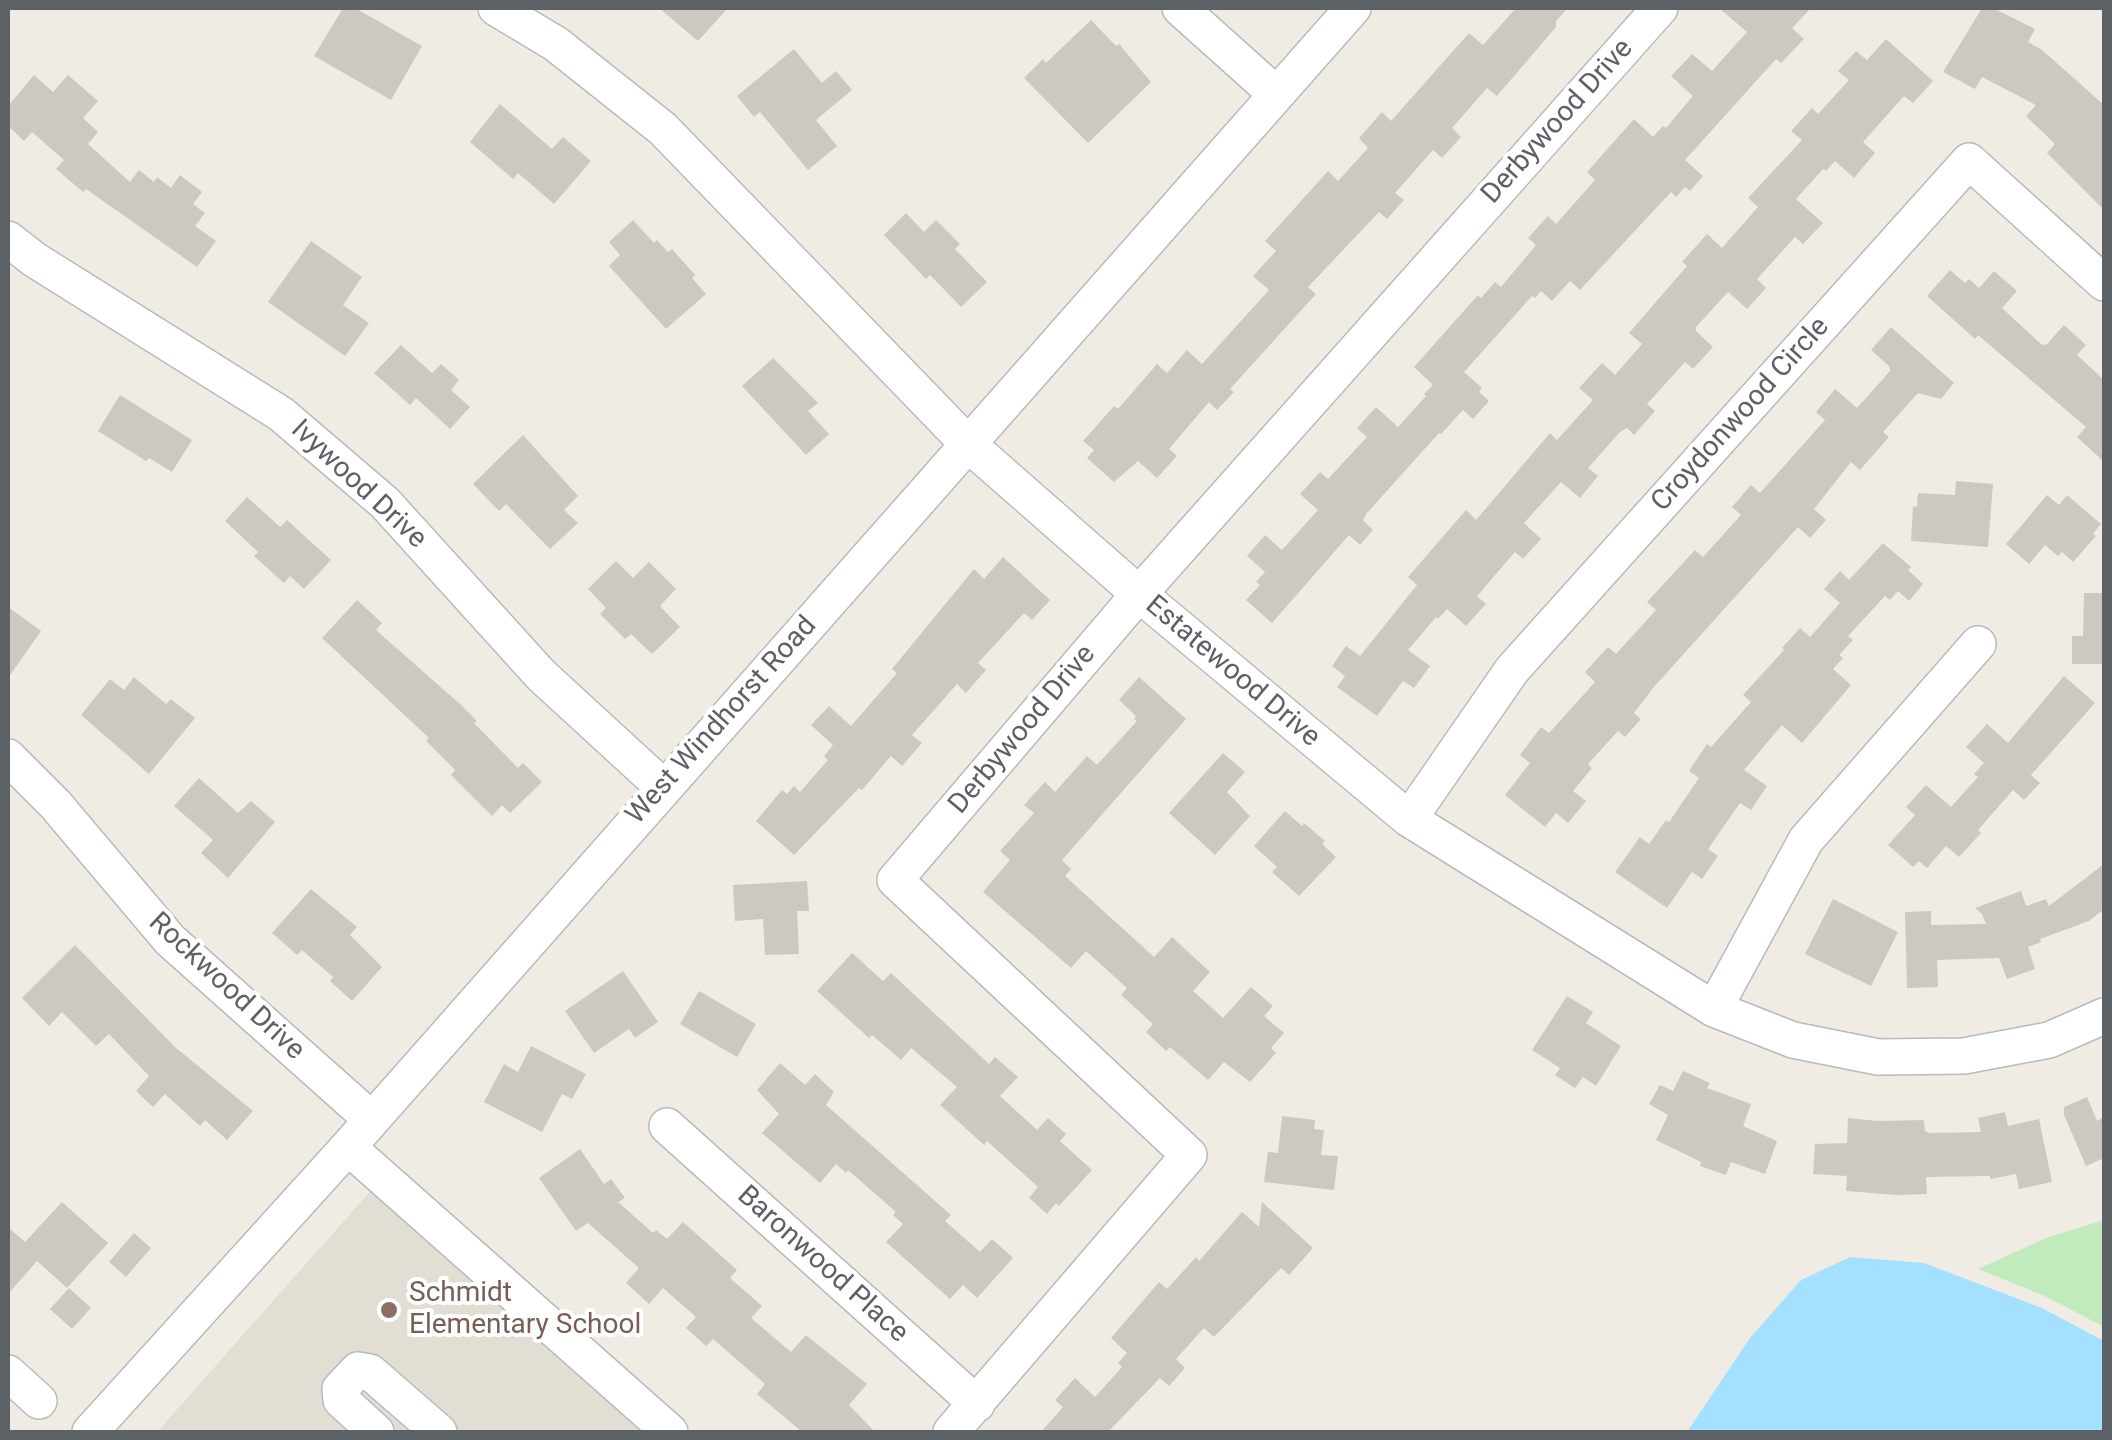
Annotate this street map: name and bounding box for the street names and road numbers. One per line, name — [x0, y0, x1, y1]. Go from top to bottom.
street label: Derbywood Drive — [1475, 33, 1641, 211]
street label: Croydonwood Circle — [1645, 311, 1837, 519]
street label: Ivywood Drive — [283, 414, 433, 556]
street label: Estatewood Drive — [1138, 589, 1326, 755]
street label: West Windhorst Road — [620, 610, 824, 832]
street label: Derbywood Drive — [943, 639, 1103, 821]
street label: Rockwood Drive — [141, 906, 311, 1068]
street label: Baronwood Place — [730, 1179, 914, 1351]

